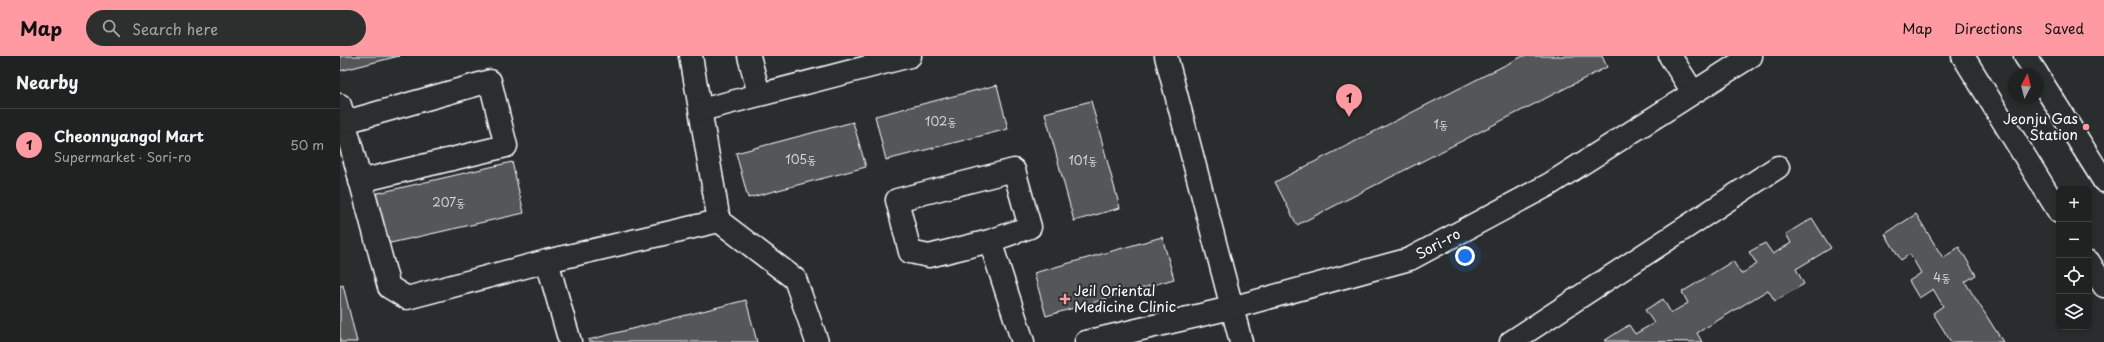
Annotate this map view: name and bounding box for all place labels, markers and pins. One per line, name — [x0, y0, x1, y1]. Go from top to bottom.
pin: 1 — [1336, 84, 1362, 117]
place label: Jeonju Gas Station — [2003, 108, 2078, 145]
marker: Jeonju Gas Station — [2081, 122, 2091, 132]
place label: Jeil Oriental Medicine Clinic — [1074, 280, 1176, 317]
marker: Jeil Oriental Medicine Clinic — [1059, 293, 1071, 305]

